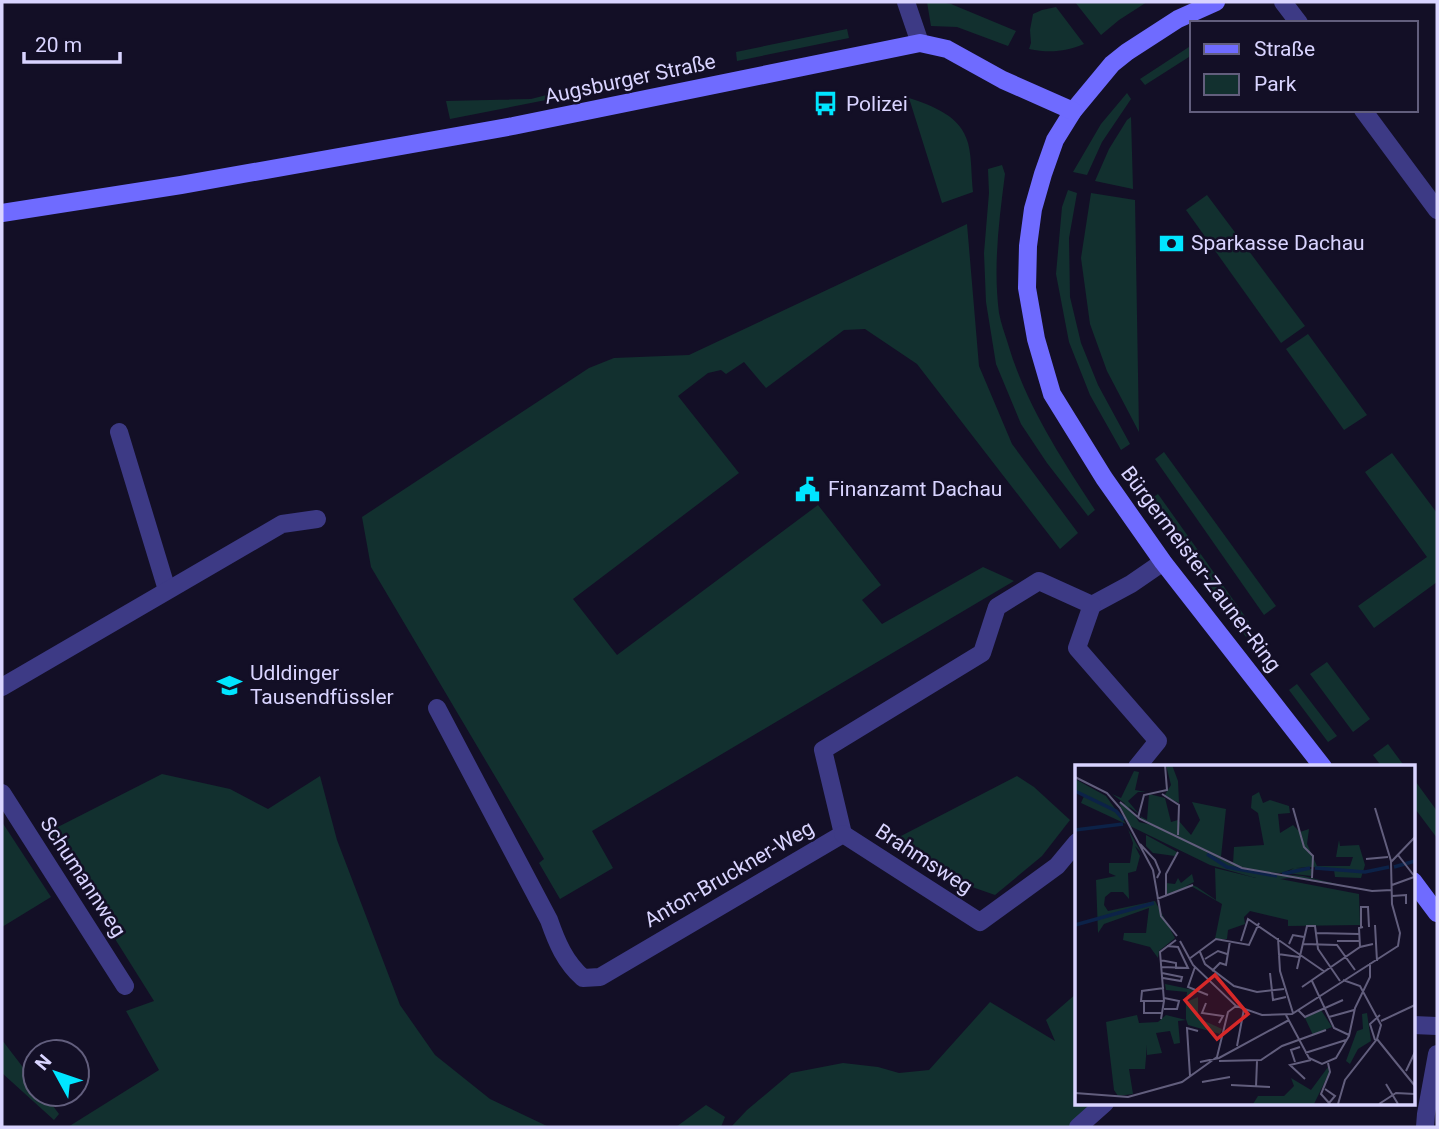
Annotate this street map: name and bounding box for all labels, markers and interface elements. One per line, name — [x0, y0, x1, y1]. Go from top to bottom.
scale bar — [24, 21, 121, 65]
legend — [1190, 21, 1418, 112]
text: 20 m — [35, 33, 82, 57]
text: Straße — [1254, 37, 1315, 61]
street label: Augsburger Straße — [542, 49, 718, 109]
text: Park — [1254, 72, 1297, 96]
bus stop icon: Polizei — [812, 90, 840, 118]
place label: Polizei — [846, 92, 908, 116]
bank icon: Sparkasse Dachau — [1157, 229, 1185, 257]
place label: Sparkasse Dachau — [1191, 231, 1365, 255]
street label: Bürgermeister-Zauner-Ring — [1116, 462, 1286, 676]
public building icon: Finanzamt Dachau — [794, 475, 822, 503]
place label: Finanzamt Dachau — [828, 477, 1002, 501]
place label: Udldinger Tausendfüssler — [250, 661, 394, 709]
school or university icon: Udldinger Tausendfüssler — [216, 671, 244, 699]
inset map — [1075, 765, 1414, 1104]
street label: Schumannweg — [35, 812, 131, 942]
street label: Anton-Bruckner-Weg — [640, 816, 818, 932]
street label: Brahmsweg — [871, 819, 977, 899]
north arrow — [21, 1038, 91, 1108]
text: N — [30, 1050, 56, 1075]

